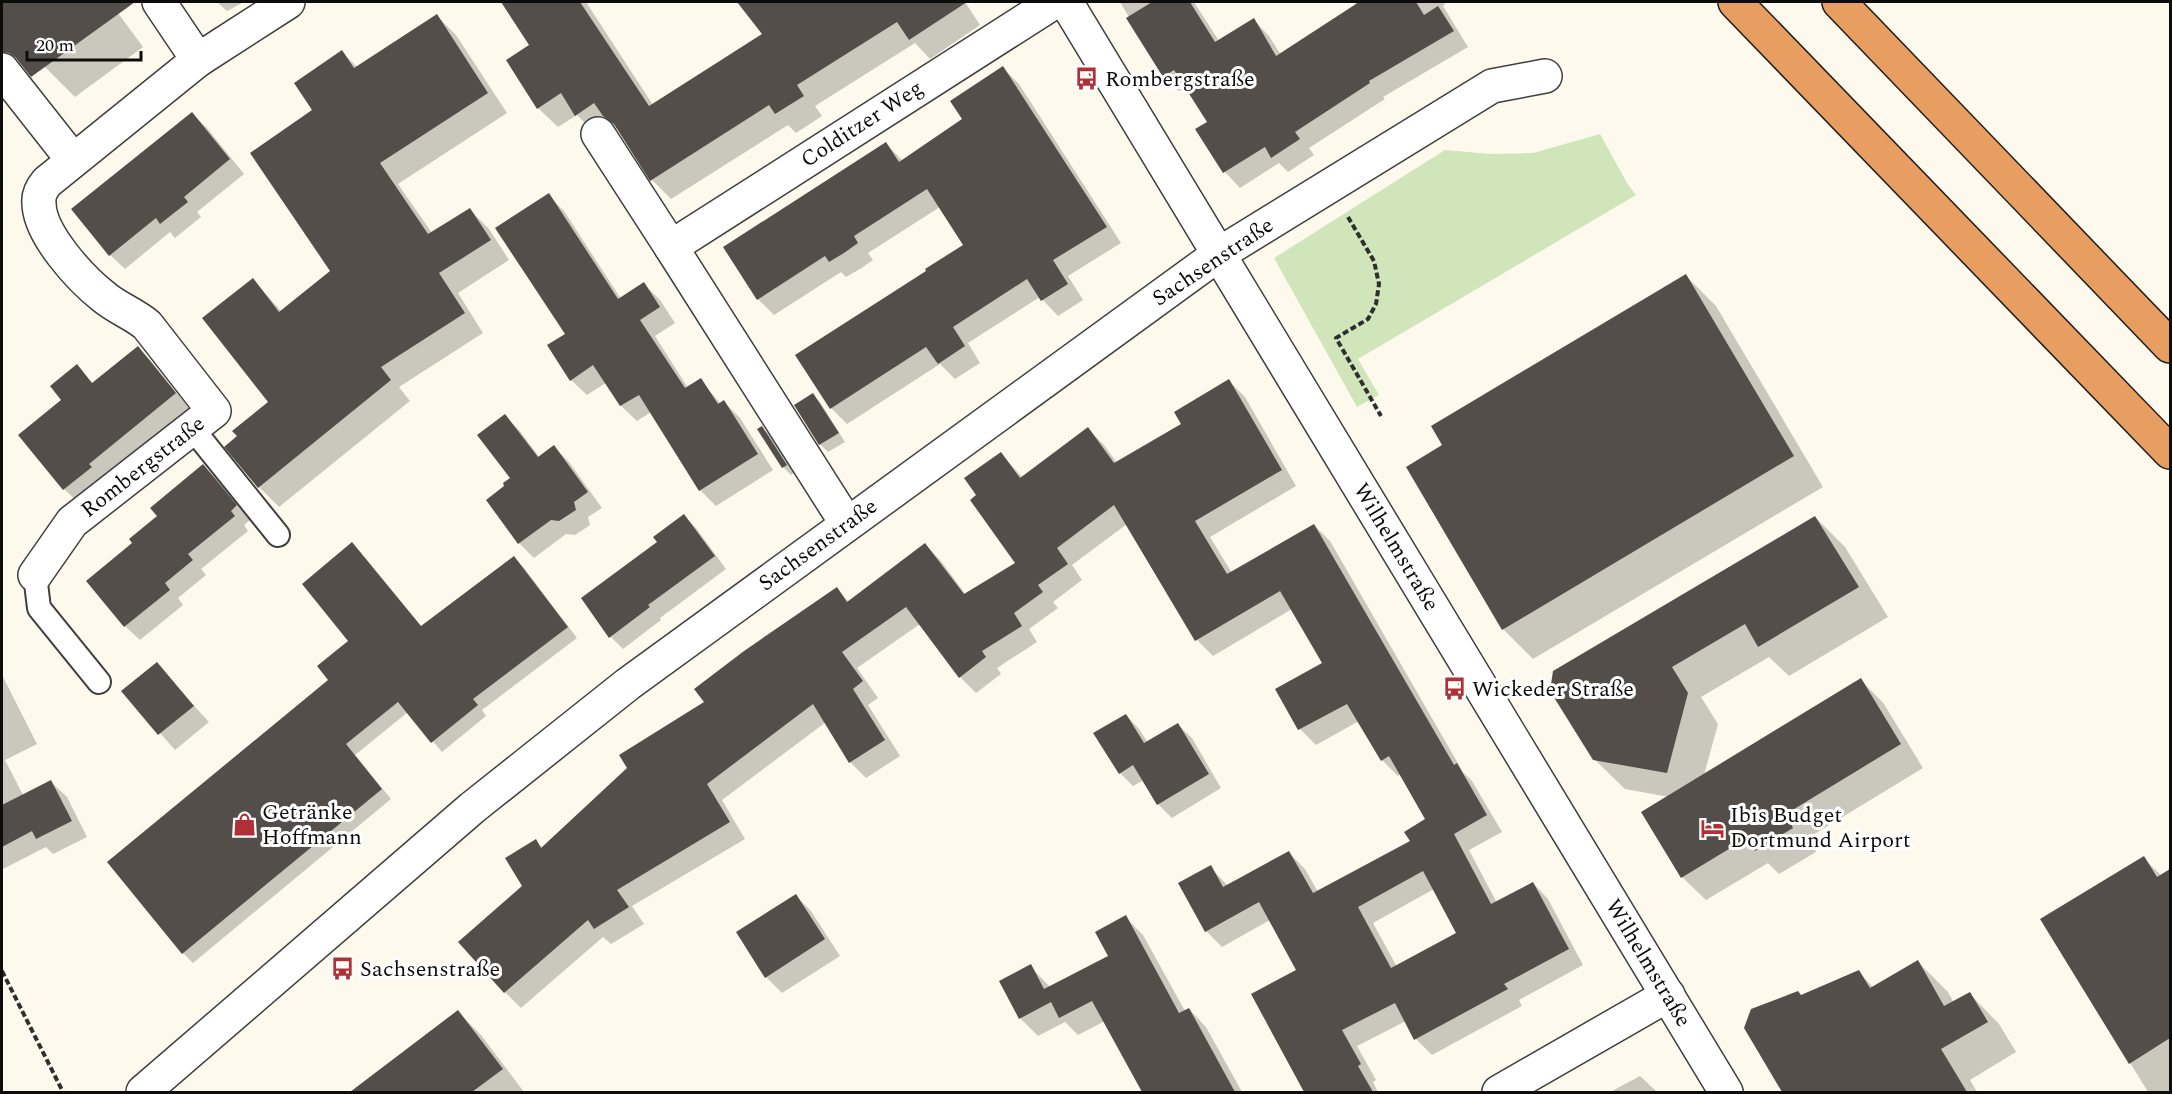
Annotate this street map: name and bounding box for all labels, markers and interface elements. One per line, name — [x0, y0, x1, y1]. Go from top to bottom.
scale bar — [27, 24, 141, 62]
text: 20 m — [36, 32, 74, 59]
place label: Rombergstraße — [1105, 63, 1255, 96]
bus stop icon: Rombergstraße — [1074, 66, 1100, 92]
street label: Colditzer Weg — [794, 72, 930, 176]
street label: Sachsenstraße — [1146, 209, 1280, 315]
street label: Rombergstraße — [74, 408, 212, 526]
street label: Wilhelmstraße — [1345, 477, 1447, 617]
street label: Sachsenstraße — [752, 490, 884, 600]
place label: Wickeder Straße — [1472, 673, 1634, 706]
bus stop icon: Wickeder Straße — [1441, 676, 1467, 702]
place label: Getränke Hoffmann — [262, 796, 362, 854]
place label: Ibis Budget Dortmund Airport — [1730, 799, 1911, 857]
shop icon: Getränke Hoffmann — [231, 812, 257, 838]
hotel icon: Ibis Budget Dortmund Airport — [1699, 815, 1725, 841]
street label: Wilhelmstraße — [1597, 893, 1699, 1033]
place label: Sachsenstraße — [360, 953, 500, 986]
bus stop icon: Sachsenstraße — [329, 956, 355, 982]

